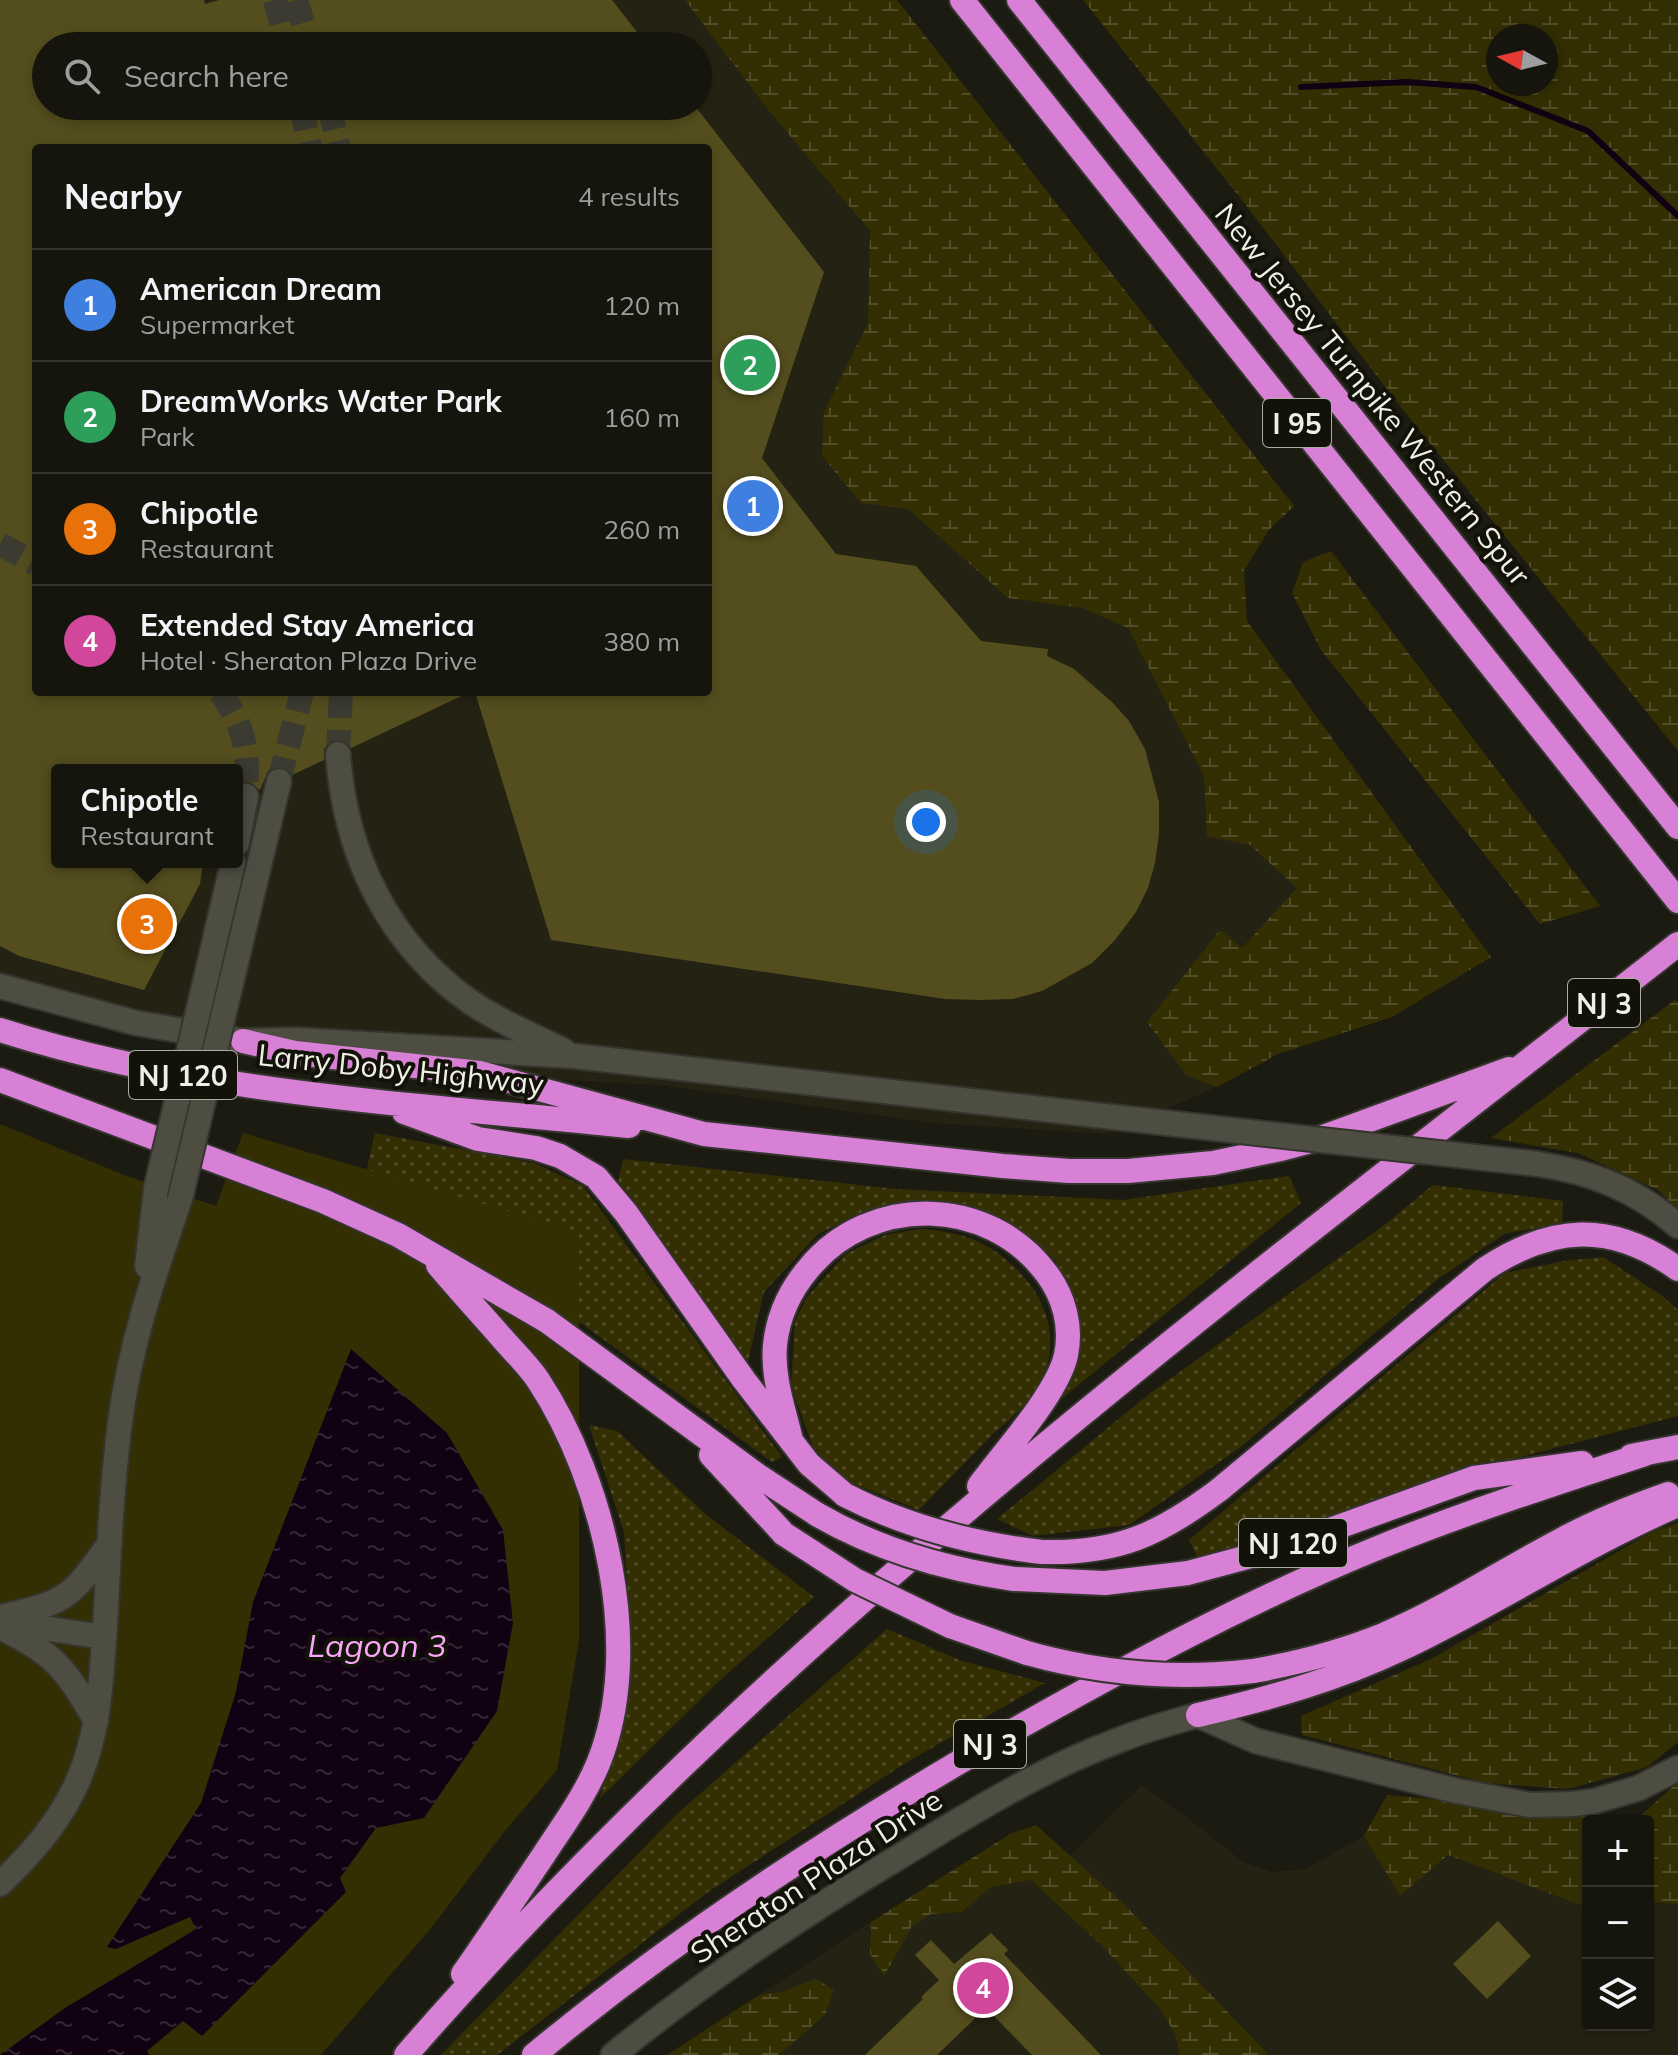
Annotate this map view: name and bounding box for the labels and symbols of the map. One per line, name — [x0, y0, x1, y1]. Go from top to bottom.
north arrow — [1486, 24, 1558, 96]
street label: New Jersey Turnpike Western Spur — [1207, 195, 1539, 593]
pin: 2 — [724, 335, 776, 395]
road number: I 95 — [1263, 399, 1331, 447]
pin: 1 — [727, 476, 779, 536]
your location — [906, 802, 946, 842]
pin: 3 — [121, 894, 173, 954]
road number: NJ 3 — [1568, 979, 1640, 1027]
street label: Larry Doby Highway — [256, 1035, 546, 1103]
road number: NJ 120 — [129, 1051, 237, 1099]
road number: NJ 120 — [1239, 1519, 1347, 1567]
water label: Lagoon 3 — [308, 1625, 446, 1665]
road number: NJ 3 — [954, 1720, 1026, 1768]
street label: Sheraton Plaza Drive — [683, 1780, 949, 1972]
pin: 4 — [957, 1958, 1009, 2018]

